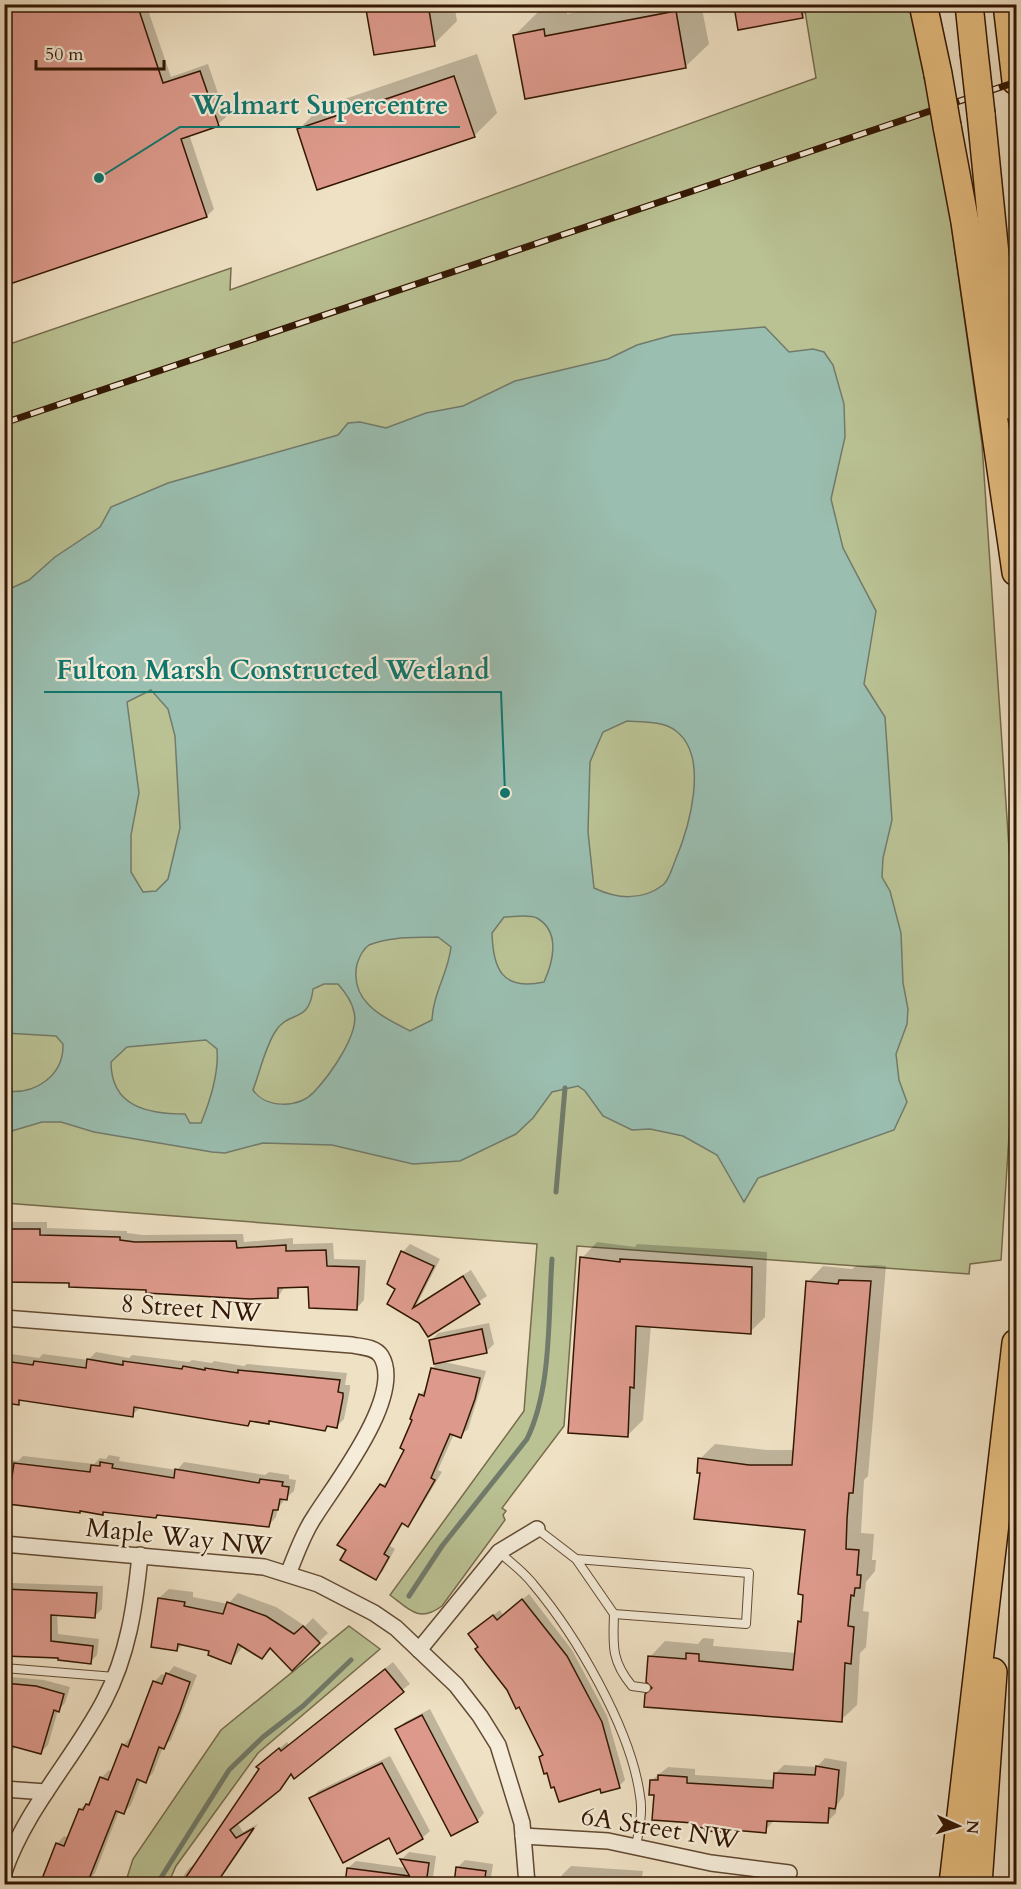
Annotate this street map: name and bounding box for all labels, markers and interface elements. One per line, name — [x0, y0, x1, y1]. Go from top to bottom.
scale bar — [36, 33, 164, 71]
text: 50 m — [45, 42, 84, 67]
callout: Walmart Supercentre — [180, 82, 460, 127]
text: Walmart Supercentre — [191, 87, 448, 124]
callout: Fulton Marsh Constructed Wetland — [44, 647, 501, 692]
text: Fulton Marsh Constructed Wetland — [56, 652, 490, 689]
street label: 8 Street NW — [120, 1286, 263, 1330]
street label: Maple Way NW — [84, 1510, 274, 1564]
north arrow — [928, 1796, 988, 1856]
street label: 6A Street NW — [579, 1798, 742, 1858]
text: N — [961, 1819, 983, 1835]

